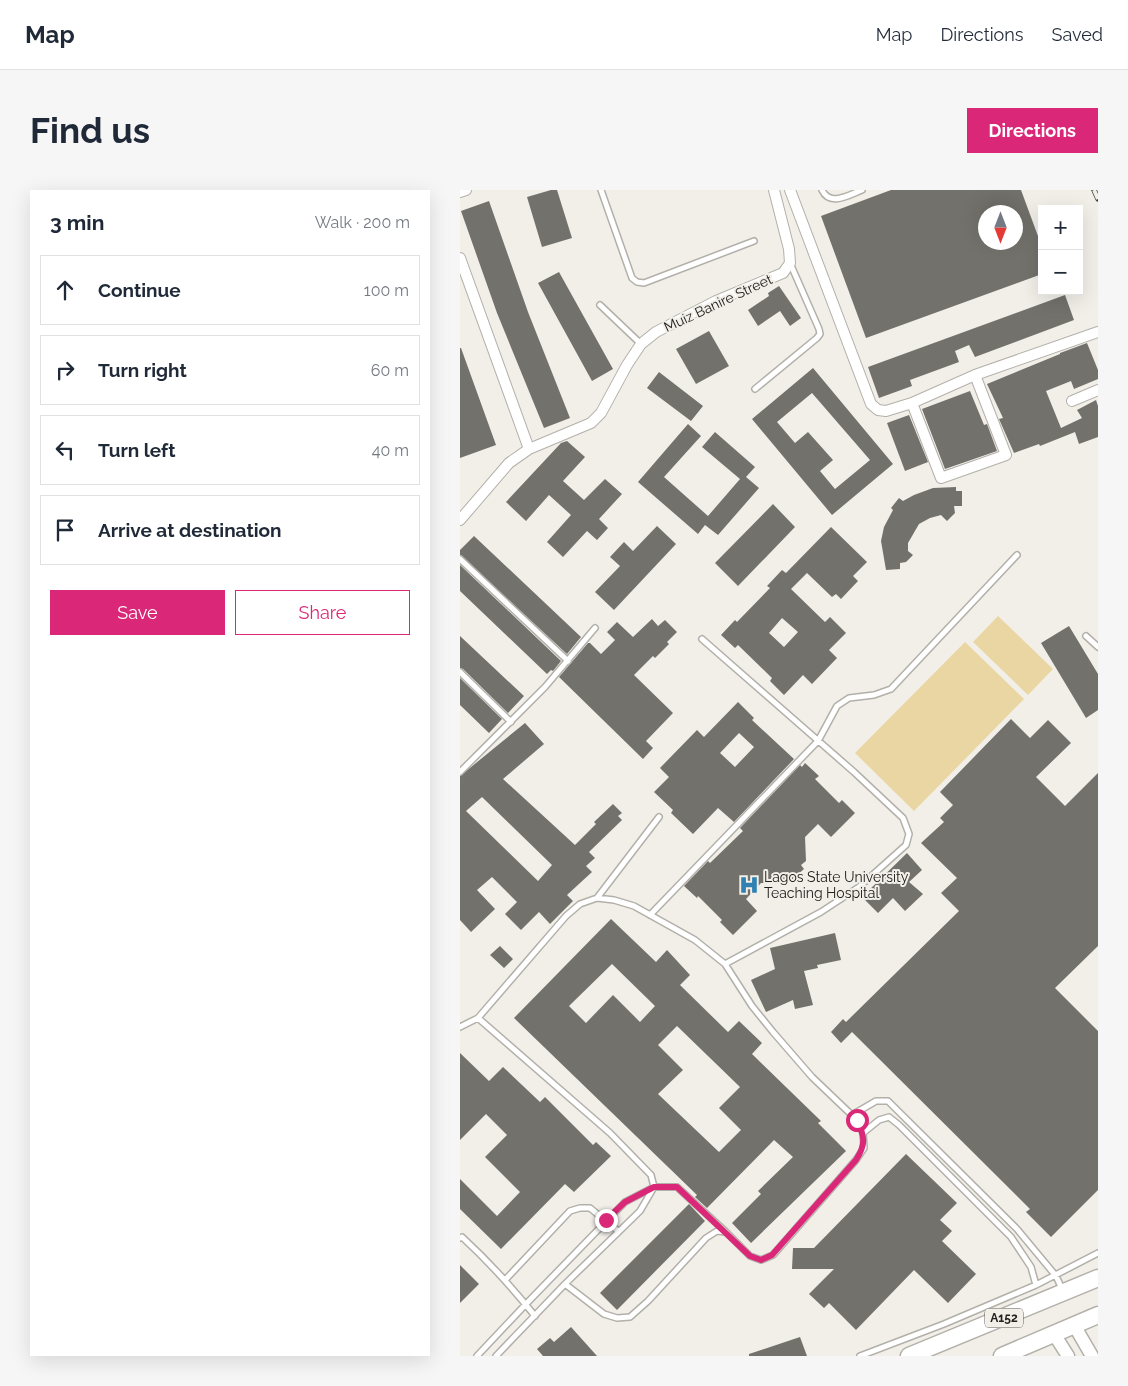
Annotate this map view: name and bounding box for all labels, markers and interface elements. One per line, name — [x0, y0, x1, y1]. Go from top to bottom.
text: Map — [25, 20, 75, 49]
text: Map — [876, 24, 912, 45]
text: Directions — [940, 24, 1024, 45]
text: Saved — [1052, 24, 1103, 45]
button: Directions — [967, 108, 1098, 153]
text: Find us — [30, 110, 150, 151]
north arrow — [978, 205, 1023, 250]
map controls — [1038, 205, 1083, 295]
button: + — [1038, 205, 1083, 250]
text: 3 min — [50, 210, 104, 235]
text: Walk · 200 m — [315, 213, 410, 232]
button: − — [1038, 250, 1083, 295]
street label: Muiz Banire Street — [661, 271, 775, 335]
icon: ahead — [51, 276, 79, 304]
text: Continue — [98, 279, 181, 301]
text: 100 m — [364, 281, 409, 300]
icon: right — [51, 356, 79, 384]
text: Turn right — [98, 359, 187, 381]
text: 60 m — [371, 361, 409, 380]
icon: left — [51, 436, 79, 464]
text: Turn left — [98, 439, 175, 461]
text: 40 m — [372, 441, 409, 460]
icon: arrive — [51, 516, 79, 544]
text: Arrive at destination — [98, 519, 282, 541]
button: Save — [50, 590, 225, 635]
button: Share — [235, 590, 410, 635]
place label: Lagos State University Teaching Hospital — [764, 869, 909, 901]
hospital icon: Lagos State University Teaching Hospital — [738, 874, 760, 896]
route start — [846, 1109, 869, 1132]
route end — [595, 1209, 618, 1232]
road number: A152 — [985, 1308, 1023, 1328]

